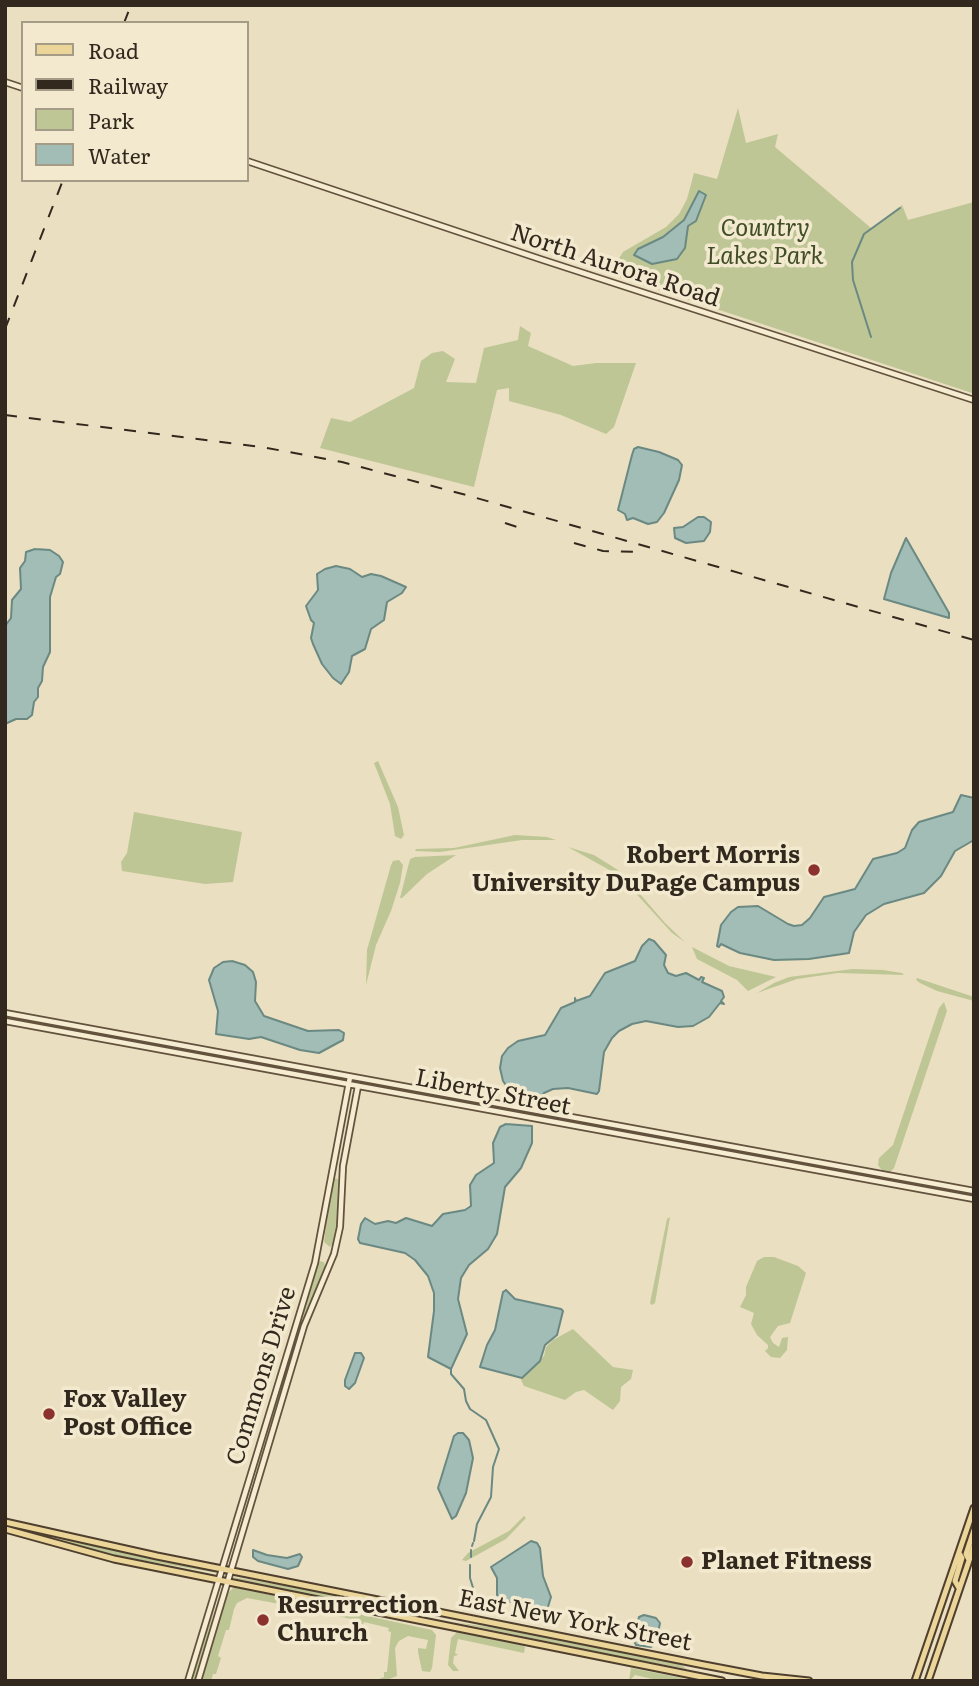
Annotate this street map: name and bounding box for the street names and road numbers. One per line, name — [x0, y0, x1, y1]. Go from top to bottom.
street label: North Aurora Road — [507, 219, 723, 313]
street label: Liberty Street — [413, 1064, 573, 1122]
street label: Commons Drive — [221, 1283, 303, 1469]
street label: East New York Street — [456, 1584, 694, 1658]

